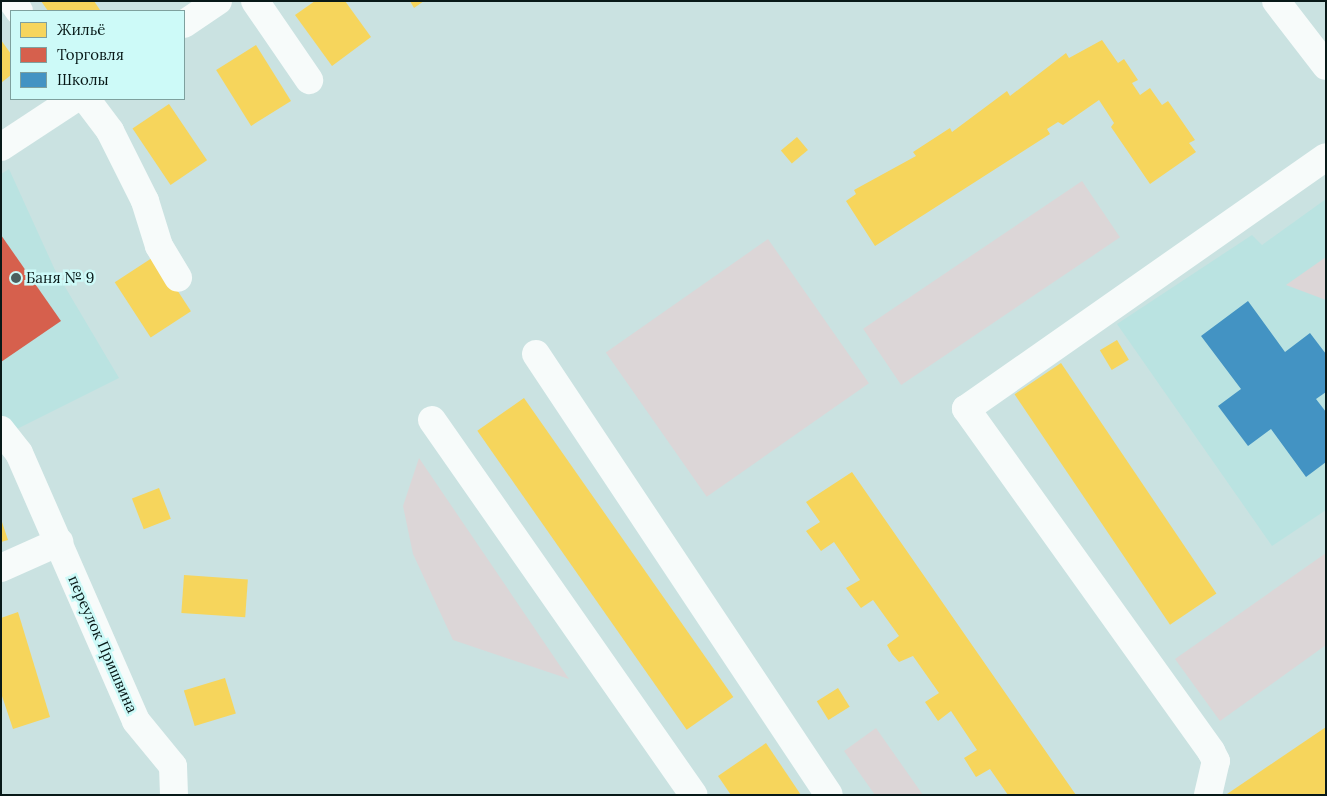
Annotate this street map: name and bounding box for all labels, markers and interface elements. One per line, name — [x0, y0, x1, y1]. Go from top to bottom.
legend — [10, 10, 185, 100]
text: Жильё — [57, 20, 105, 39]
text: Торговля — [57, 45, 124, 64]
text: Школы — [57, 70, 109, 89]
place label: Баня № 9 — [26, 269, 94, 287]
marker: Баня № 9 — [10, 272, 22, 284]
street label: переулок Пришвина — [65, 573, 141, 715]

